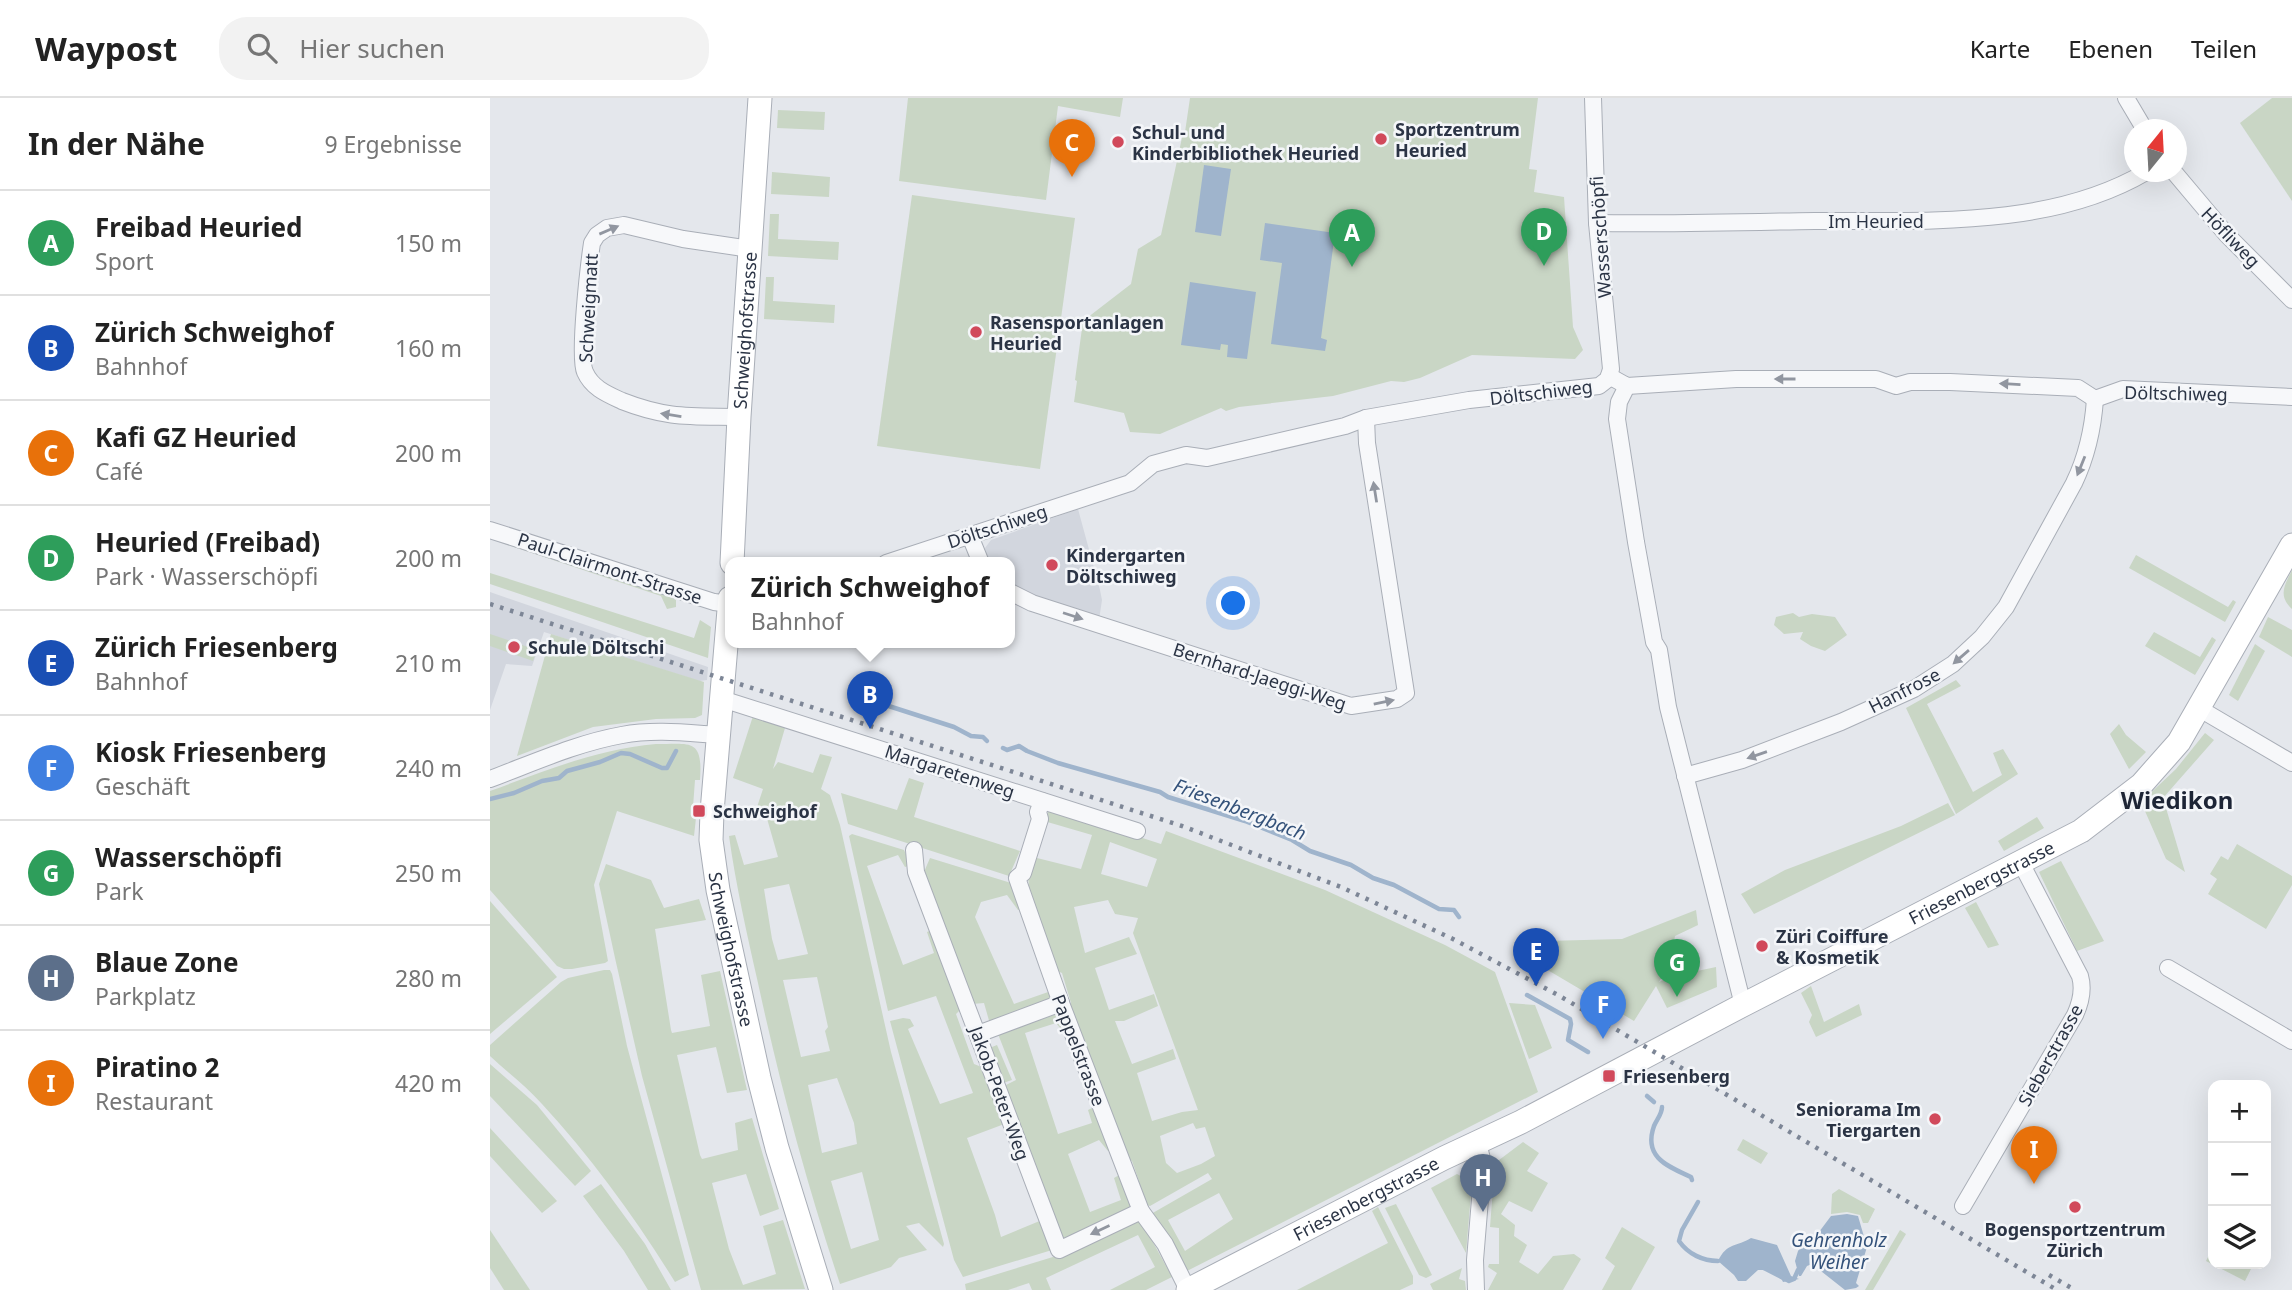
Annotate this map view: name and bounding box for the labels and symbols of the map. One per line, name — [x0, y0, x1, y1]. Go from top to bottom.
place label: Sportzentrum Heuried — [1395, 117, 1520, 162]
pin: C — [1049, 119, 1095, 177]
north arrow — [2124, 119, 2187, 182]
place label: Schul- und Kinderbibliothek Heuried — [1132, 120, 1359, 165]
marker: Sportzentrum Heuried — [1373, 131, 1389, 147]
marker: Schul- und Kinderbibliothek Heuried — [1110, 134, 1126, 150]
street label: Wasserschöpfi — [1584, 175, 1616, 299]
street label: Höfliweg — [2196, 202, 2266, 272]
pin: D — [1521, 208, 1567, 266]
pin: A — [1329, 209, 1375, 267]
street label: Im Heuried — [1828, 209, 1924, 233]
one-way arrow — [599, 224, 620, 235]
street label: Schweighofstrasse — [728, 251, 762, 410]
street label: Schweigmatt — [573, 252, 603, 363]
place label: Rasensportanlagen Heuried — [990, 310, 1164, 355]
marker: Rasensportanlagen Heuried — [968, 324, 984, 340]
one-way arrow — [1774, 373, 1796, 385]
street label: Döltschiweg — [1488, 374, 1594, 410]
one-way arrow — [1999, 379, 2021, 390]
street label: Döltschiweg — [2124, 380, 2228, 406]
one-way arrow — [659, 409, 681, 420]
one-way arrow — [2076, 456, 2087, 477]
one-way arrow — [1369, 481, 1380, 503]
street label: Döltschiweg — [944, 499, 1050, 553]
street label: Paul-Clairmont-Strasse — [515, 527, 705, 609]
place label: Kindergarten Döltschiweg — [1066, 543, 1185, 588]
marker: Kindergarten Döltschiweg — [1044, 557, 1060, 573]
your location — [1216, 586, 1250, 620]
one-way arrow — [1063, 612, 1084, 622]
place label: Schule Döltschi — [528, 635, 664, 659]
street label: Bernhard-Jaeggi-Weg — [1170, 637, 1350, 715]
marker: Schule Döltschi — [506, 639, 522, 655]
one-way arrow — [1952, 649, 1969, 664]
street label: Hanfrose — [1864, 662, 1944, 718]
pin: B — [847, 671, 893, 729]
one-way arrow — [1373, 696, 1395, 707]
street label: Margaretenweg — [882, 739, 1018, 803]
one-way arrow — [1746, 750, 1767, 761]
water label: Friesenbergbach — [1170, 772, 1310, 846]
district label: Wiedikon — [2121, 783, 2233, 816]
place label: Schweighof — [713, 799, 818, 823]
marker: Schweighof — [691, 803, 707, 819]
street label: Friesenbergstrasse — [1904, 835, 2058, 930]
street label: Schweighofstrasse — [704, 870, 759, 1029]
place label: Züri Coiffure & Kosmetik — [1776, 924, 1888, 969]
pin: E — [1513, 928, 1559, 986]
marker: Züri Coiffure & Kosmetik — [1754, 938, 1770, 954]
pin: G — [1654, 939, 1700, 997]
pin: F — [1580, 981, 1626, 1039]
street label: Pappelstrasse — [1047, 991, 1111, 1109]
street label: Sieberstrasse — [2012, 1000, 2088, 1110]
street label: Jakob-Peter-Weg — [964, 1021, 1035, 1163]
place label: Friesenberg — [1623, 1064, 1730, 1088]
marker: Friesenberg — [1601, 1068, 1617, 1084]
place label: Seniorama Im Tiergarten — [1796, 1097, 1921, 1142]
marker: Seniorama Im Tiergarten — [1927, 1111, 1943, 1127]
pin: I — [2011, 1126, 2057, 1184]
street label: Friesenbergstrasse — [1289, 1151, 1443, 1246]
pin: H — [1460, 1154, 1506, 1212]
marker: Bogensportzentrum Zürich — [2067, 1199, 2083, 1215]
place label: Bogensportzentrum Zürich — [1985, 1217, 2166, 1262]
one-way arrow — [1090, 1225, 1110, 1236]
water label: Gehrenholz Weiher — [1791, 1227, 1888, 1275]

